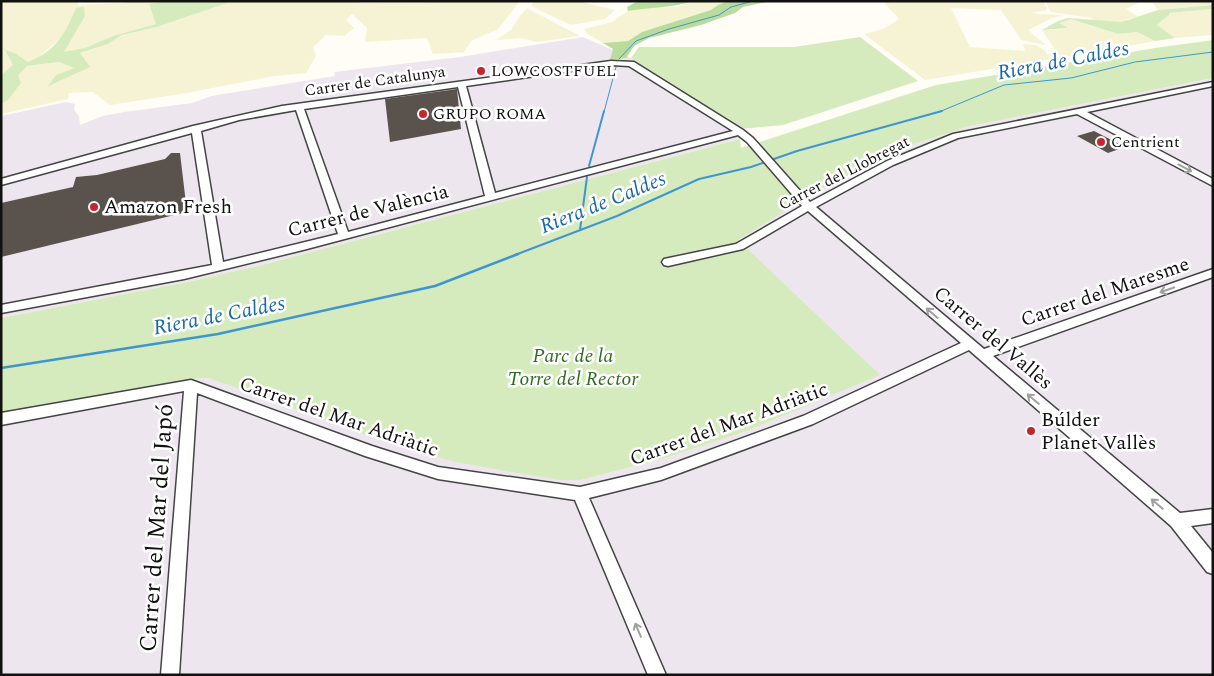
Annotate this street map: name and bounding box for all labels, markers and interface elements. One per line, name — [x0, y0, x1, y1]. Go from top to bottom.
water label: Riera de Caldes — [994, 32, 1132, 89]
street label: Carrer de Catalunya — [303, 59, 447, 103]
place label: LOWCOSTFUEL — [491, 59, 616, 83]
marker: LOWCOSTFUEL — [475, 65, 487, 77]
place label: GRUPO ROMA — [433, 102, 546, 126]
marker: GRUPO ROMA — [417, 108, 429, 120]
street label: Carrer del Llobregat — [774, 129, 914, 216]
place label: Centrient — [1111, 130, 1180, 154]
marker: Centrient — [1095, 136, 1107, 148]
water label: Riera de Caldes — [535, 163, 671, 243]
one-way arrow — [1177, 163, 1192, 173]
street label: Carrer de València — [284, 176, 452, 246]
place label: Amazon Fresh — [104, 192, 232, 222]
marker: Amazon Fresh — [88, 201, 100, 213]
street label: Carrer del Maresme — [1017, 249, 1193, 335]
street label: Carrer del Vallès — [927, 279, 1059, 397]
one-way arrow — [1160, 286, 1175, 295]
water label: Riera de Caldes — [150, 287, 288, 344]
one-way arrow — [925, 307, 938, 319]
park label: Parc de la Torre del Rector — [508, 341, 640, 394]
street label: Carrer del Mar Adriàtic — [235, 369, 443, 465]
street label: Carrer del Mar Adriàtic — [626, 374, 832, 474]
one-way arrow — [1026, 393, 1039, 404]
street label: Carrer del Mar del Japó — [130, 403, 184, 653]
place label: Búlder Planet Vallès — [1041, 405, 1156, 458]
marker: Búlder Planet Vallès — [1025, 425, 1037, 437]
one-way arrow — [1150, 498, 1163, 510]
one-way arrow — [632, 623, 642, 638]

